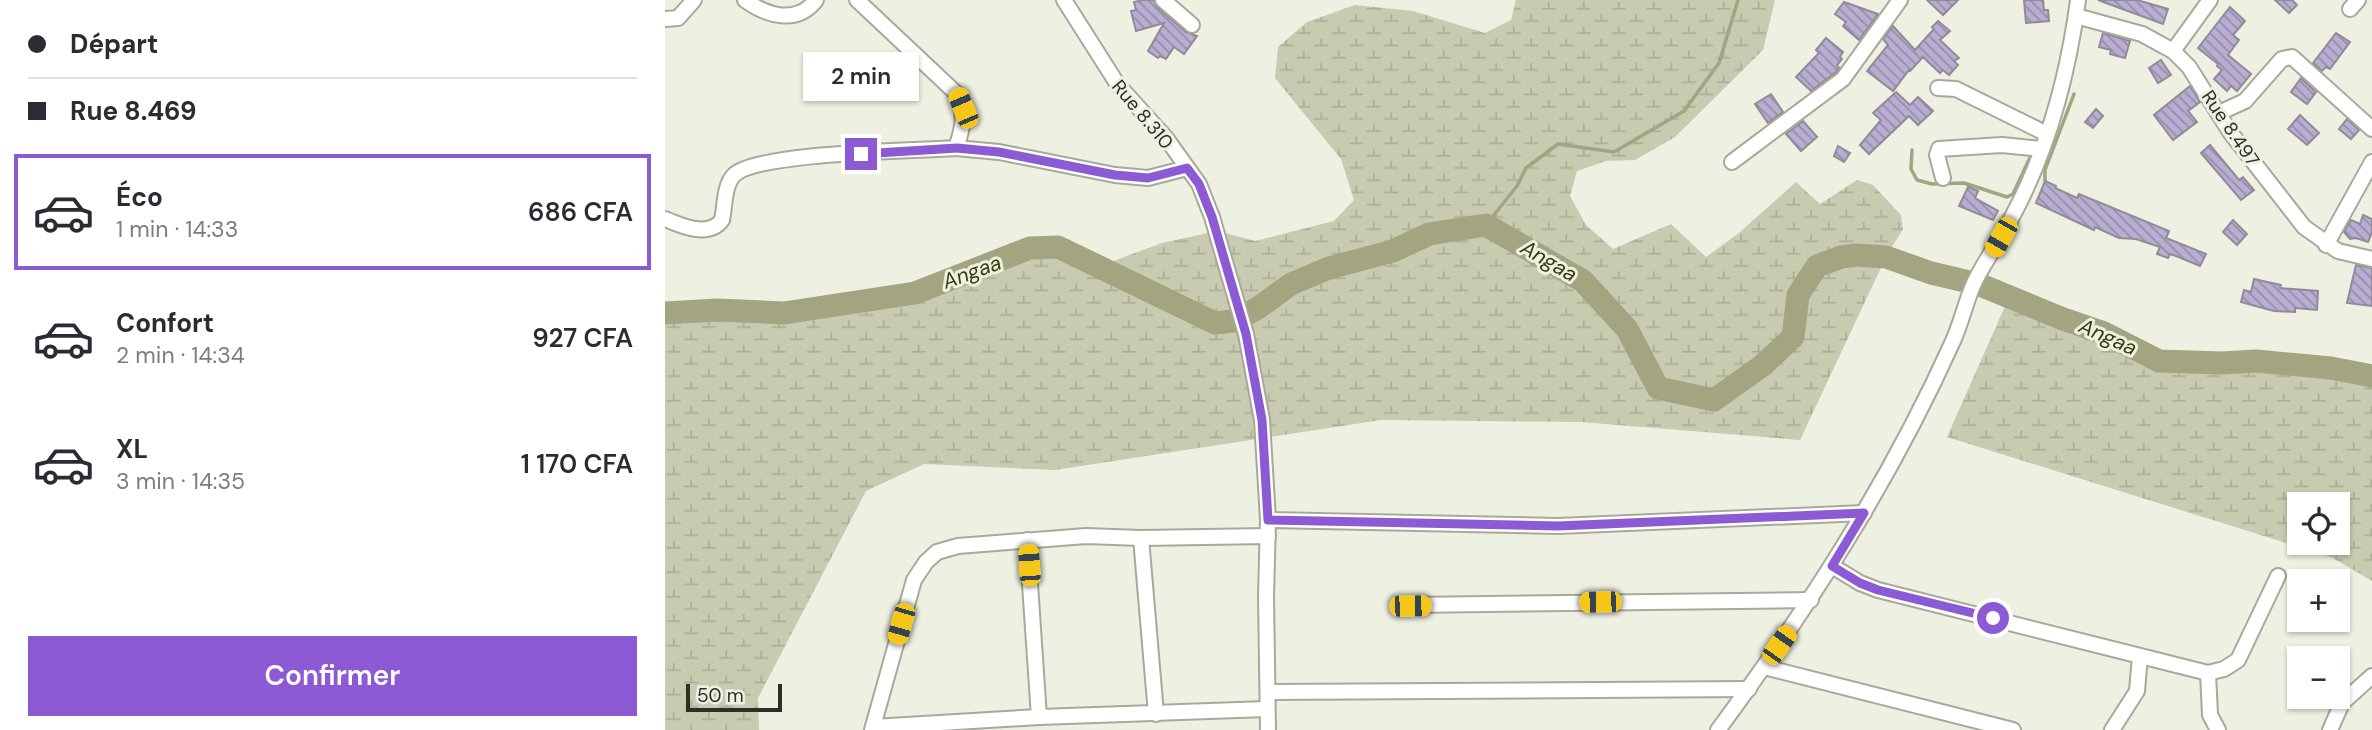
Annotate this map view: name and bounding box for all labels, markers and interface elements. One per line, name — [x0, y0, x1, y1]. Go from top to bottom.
text: Départ — [70, 27, 158, 61]
callout: 2 min — [803, 52, 919, 102]
text: 2 min — [831, 61, 891, 91]
street label: Rue 8.310 — [1106, 74, 1179, 154]
car — [946, 85, 981, 131]
street label: Rue 8.497 — [2196, 85, 2265, 171]
text: Rue 8.469 — [70, 94, 197, 128]
route end — [845, 138, 877, 170]
text: Éco — [116, 180, 163, 214]
icon: car — [32, 181, 95, 244]
text: 686 CFA — [528, 195, 633, 229]
text: 1 min · 14:33 — [116, 214, 238, 244]
car — [1982, 214, 2021, 260]
water label: Angaa — [1515, 233, 1582, 288]
water label: Angaa — [938, 248, 1005, 296]
text: Confort — [116, 306, 214, 340]
icon: car — [32, 307, 95, 370]
water label: Angaa — [2074, 311, 2141, 362]
text: 927 CFA — [532, 321, 633, 355]
text: 2 min · 14:34 — [116, 340, 245, 370]
text: XL — [116, 432, 148, 466]
icon: car — [32, 433, 95, 496]
text: 1 170 CFA — [521, 447, 633, 481]
text: 3 min · 14:35 — [116, 466, 245, 496]
map controls — [2287, 492, 2350, 709]
button: locate — [2287, 492, 2350, 555]
car — [1018, 543, 1041, 587]
button: + — [2287, 569, 2350, 632]
car — [1579, 591, 1622, 613]
car — [1389, 595, 1432, 617]
car — [886, 601, 917, 647]
route start — [1977, 602, 2009, 634]
car — [1759, 622, 1800, 668]
button: Confirmer — [28, 636, 637, 716]
button: − — [2287, 646, 2350, 709]
scale bar — [686, 681, 782, 713]
text: 50 m — [697, 683, 744, 708]

